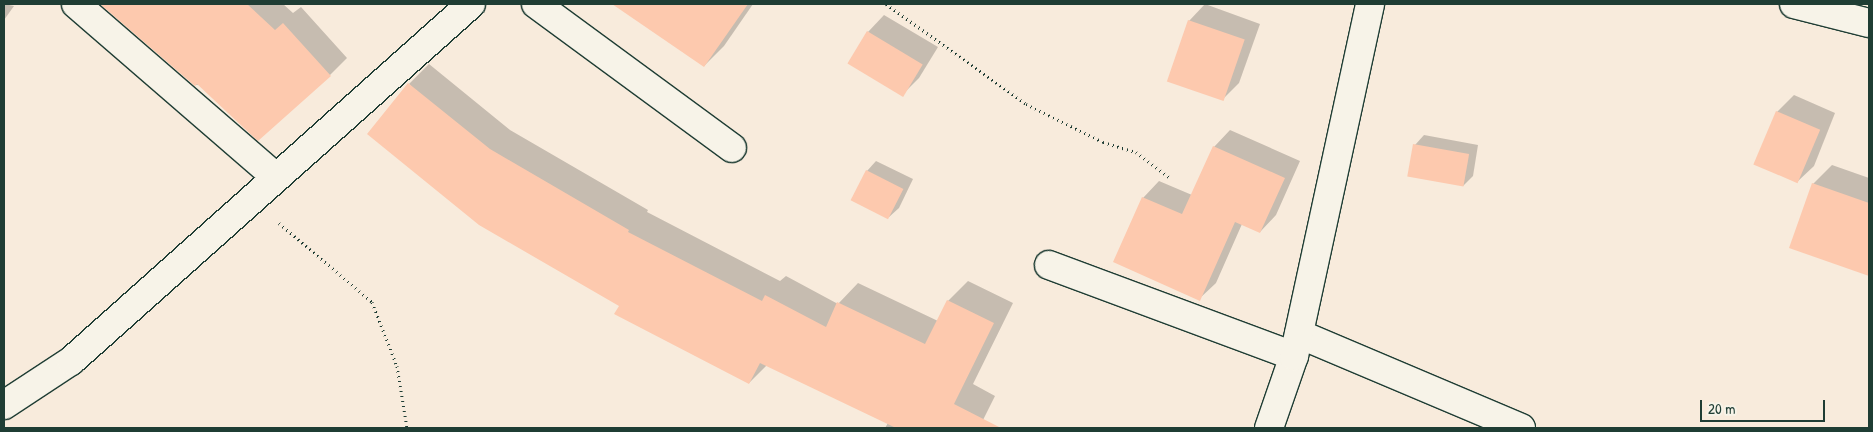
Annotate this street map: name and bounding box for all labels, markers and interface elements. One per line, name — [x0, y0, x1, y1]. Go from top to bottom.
scale bar — [1703, 390, 1828, 422]
text: 20 m — [1708, 398, 1735, 419]

